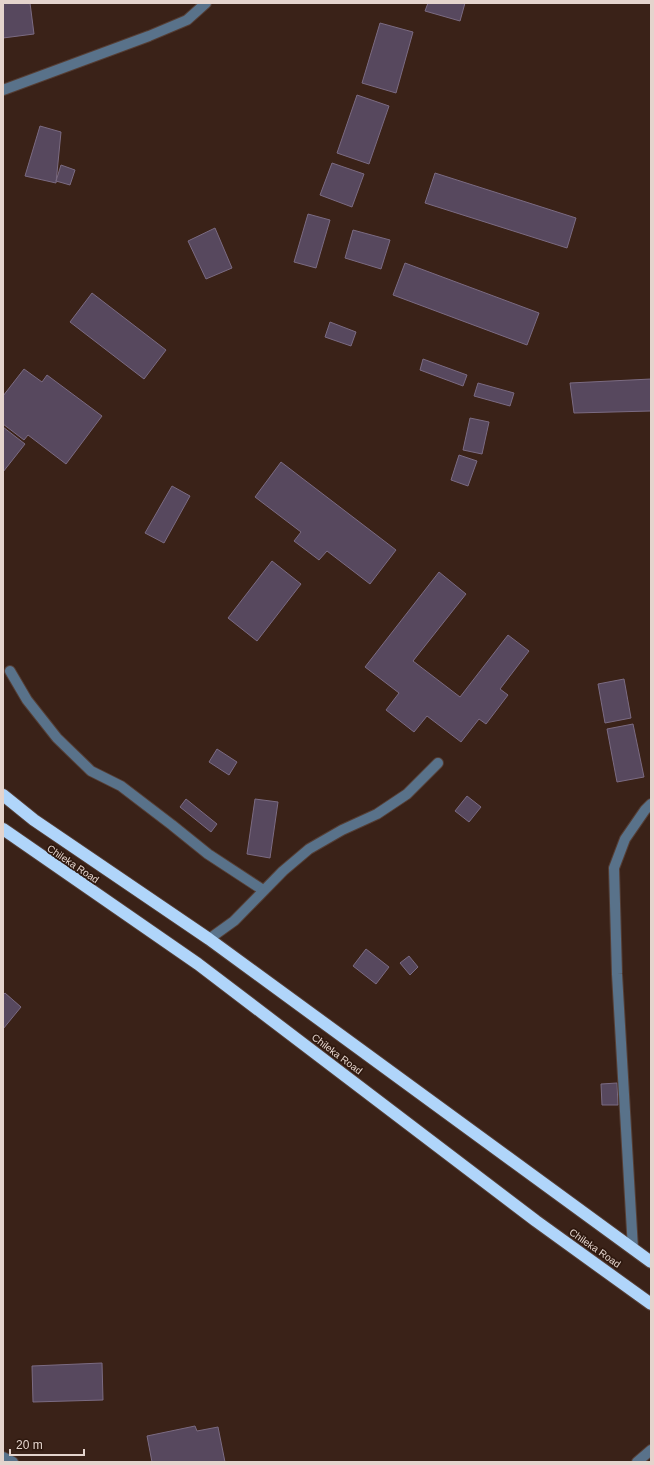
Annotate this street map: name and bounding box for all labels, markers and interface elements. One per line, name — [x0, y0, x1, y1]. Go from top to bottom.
street label: Chileka Road — [45, 843, 101, 885]
street label: Chileka Road — [310, 1032, 364, 1076]
street label: Chileka Road — [567, 1226, 623, 1270]
scale bar — [10, 1431, 84, 1457]
text: 20 m — [16, 1438, 43, 1452]

